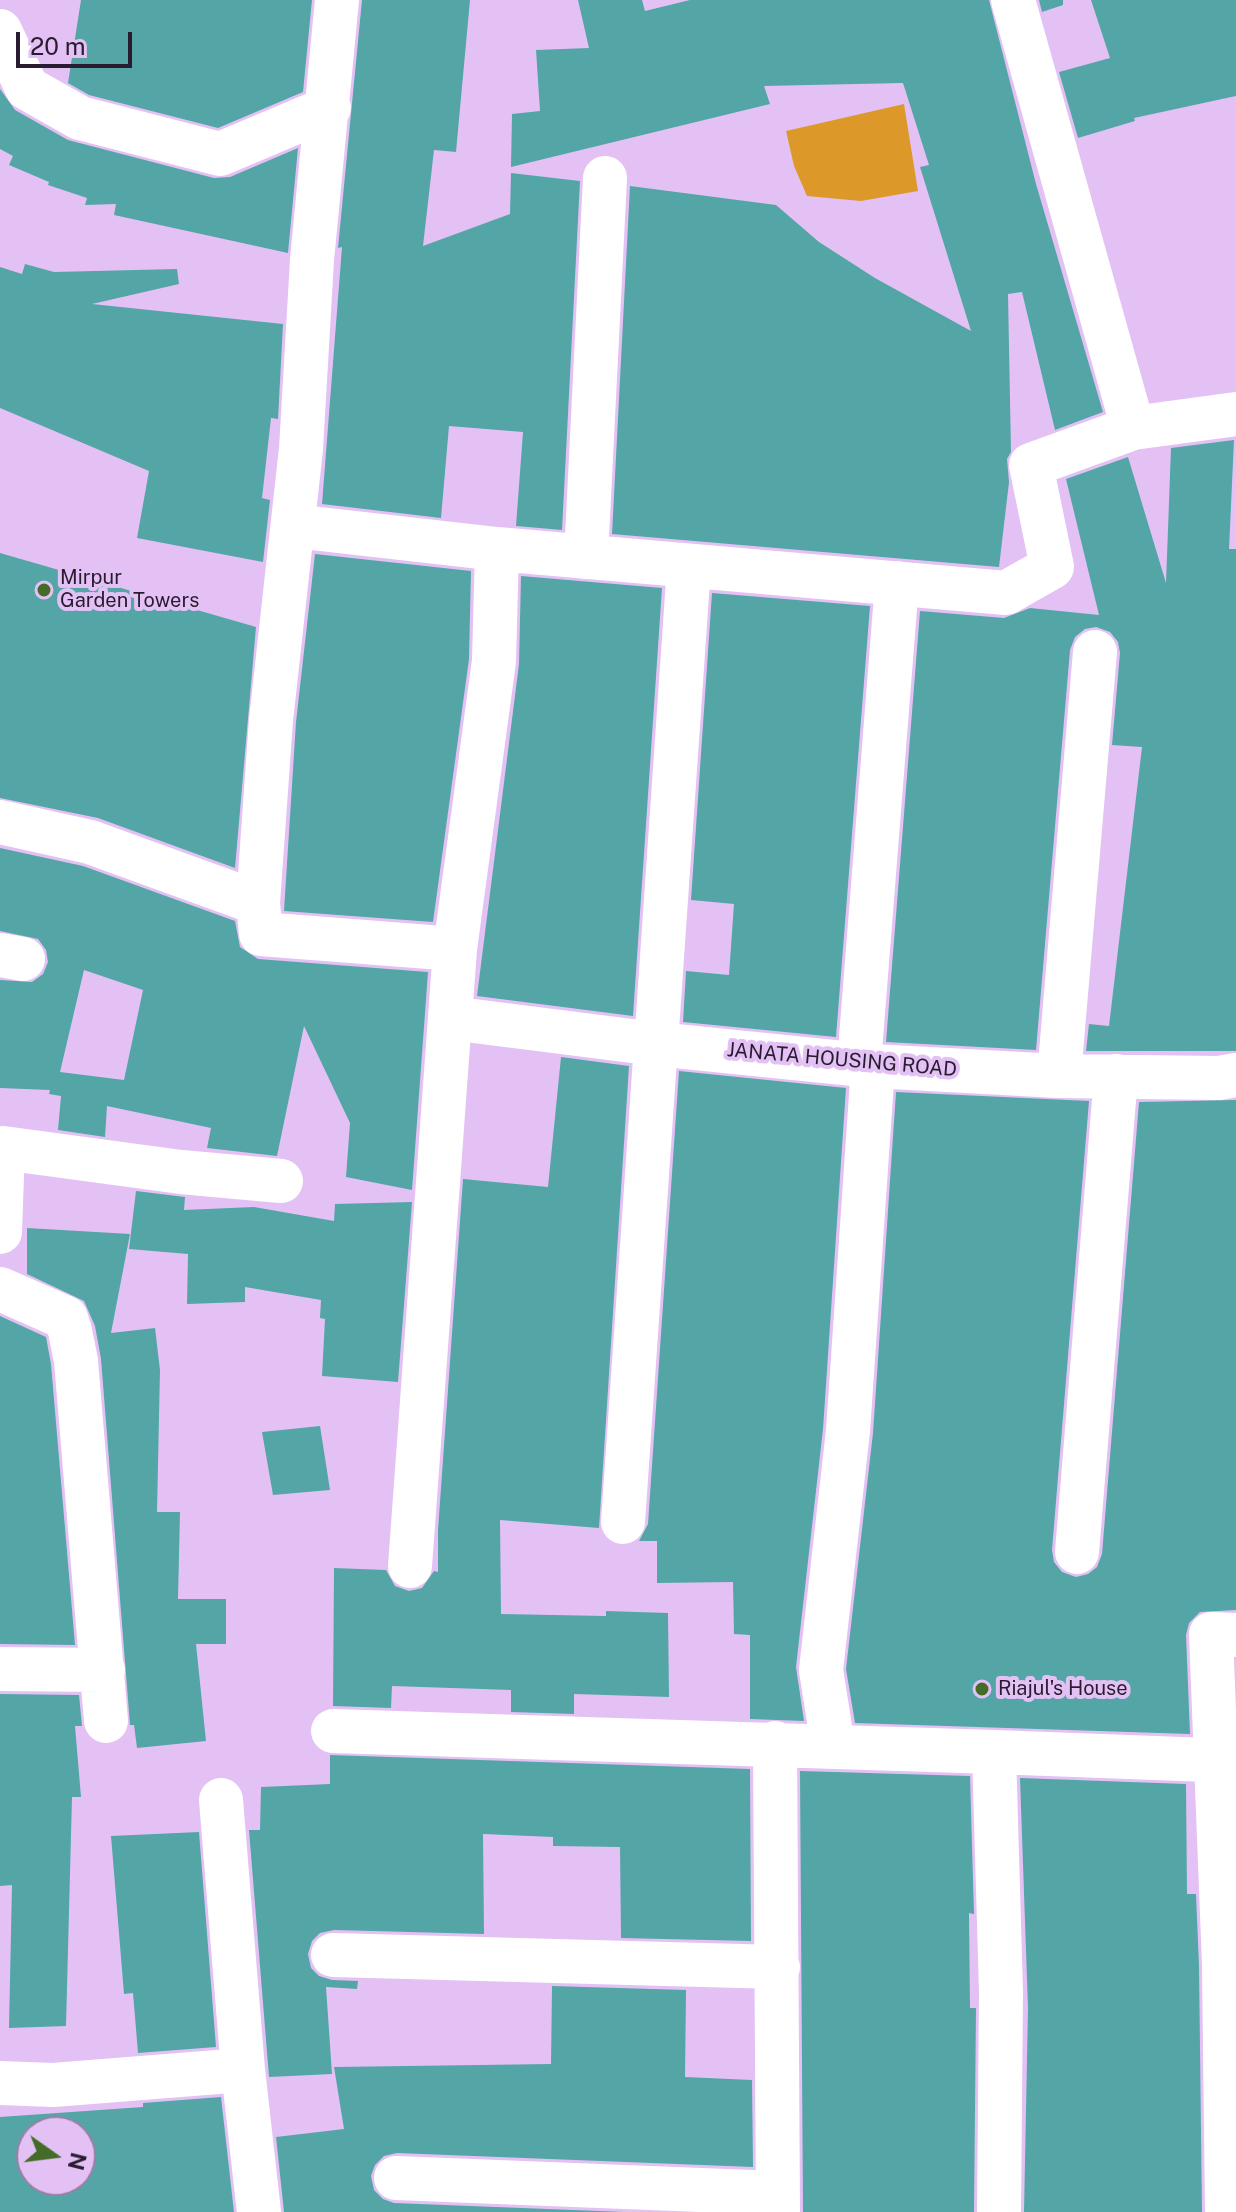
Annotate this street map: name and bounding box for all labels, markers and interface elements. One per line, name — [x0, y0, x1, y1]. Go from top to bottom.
scale bar — [20, 16, 136, 66]
text: 20 m — [30, 32, 86, 60]
place label: Mirpur Garden Towers — [60, 566, 199, 613]
marker: Mirpur Garden Towers — [35, 581, 53, 599]
street label: JANATA HOUSING ROAD — [726, 1038, 958, 1082]
place label: Riajul's House — [998, 1677, 1128, 1701]
marker: Riajul's House — [973, 1680, 991, 1698]
north arrow — [16, 2116, 96, 2196]
text: N — [63, 2150, 92, 2173]

